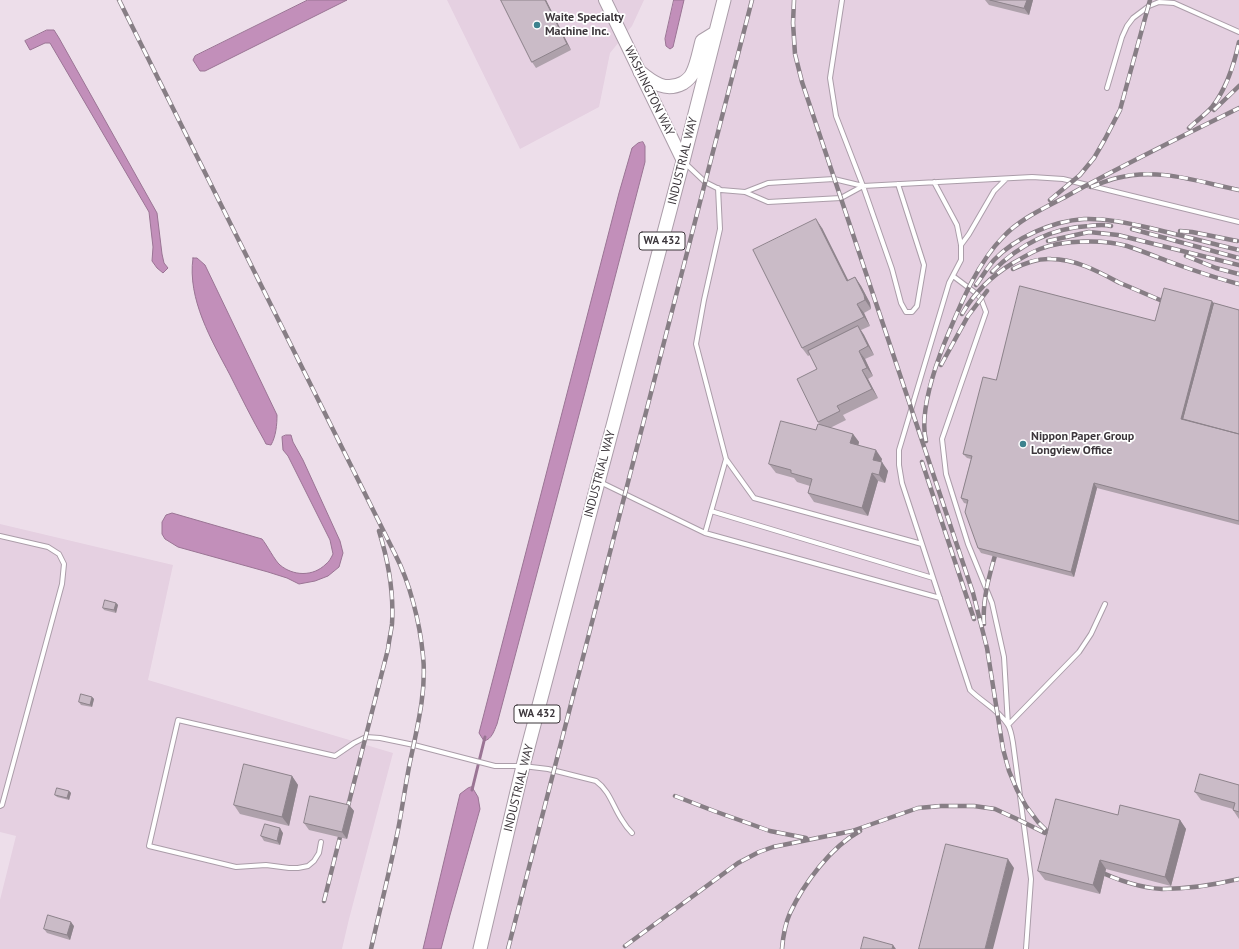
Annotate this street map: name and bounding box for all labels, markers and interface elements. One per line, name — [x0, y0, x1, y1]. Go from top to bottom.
place label: Waite Specialty Machine Inc. — [545, 11, 624, 39]
marker: Waite Specialty Machine Inc. — [532, 20, 542, 30]
street label: WASHINGTON WAY — [621, 44, 677, 138]
street label: INDUSTRIAL WAY — [665, 116, 701, 206]
road number: WA 432 — [639, 232, 685, 250]
street label: INDUSTRIAL WAY — [581, 429, 619, 519]
place label: Nippon Paper Group Longview Office — [1031, 430, 1134, 458]
marker: Nippon Paper Group Longview Office — [1018, 439, 1028, 449]
road number: WA 432 — [514, 705, 560, 723]
street label: INDUSTRIAL WAY — [501, 743, 537, 833]

